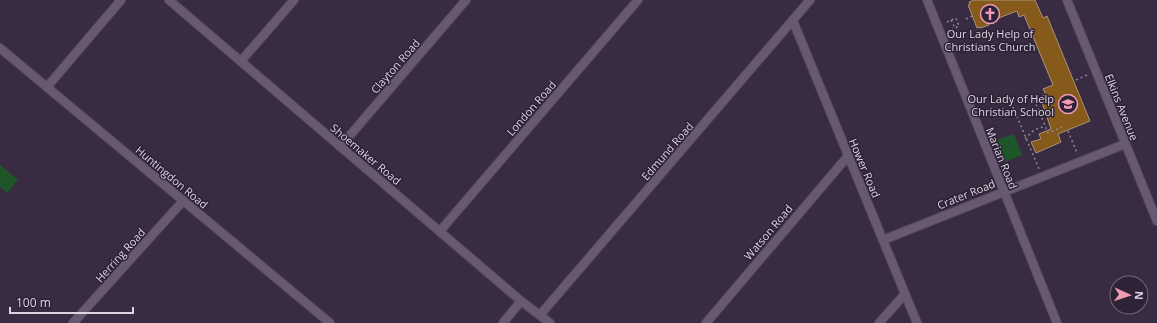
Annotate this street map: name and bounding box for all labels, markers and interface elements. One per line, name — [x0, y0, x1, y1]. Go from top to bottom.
church icon: Our Lady Help of Christians Church — [979, 3, 1001, 25]
place label: Our Lady Help of Christians Church — [945, 26, 1035, 54]
street label: Clayton Road — [367, 36, 423, 96]
street label: Elkins Avenue — [1102, 71, 1142, 143]
street label: London Road — [503, 77, 559, 139]
place label: Our Lady of Help Christian School — [967, 91, 1054, 119]
school or university icon: Our Lady of Help Christian School — [1057, 93, 1079, 115]
street label: Edmund Road — [638, 119, 696, 183]
street label: Shoemaker Road — [328, 120, 404, 188]
street label: Marian Road — [983, 125, 1021, 191]
street label: Hower Road — [846, 136, 884, 200]
street label: Huntingdon Road — [133, 142, 211, 212]
street label: Crater Road — [935, 176, 997, 212]
street label: Watson Road — [740, 201, 796, 263]
street label: Herring Road — [92, 225, 148, 285]
north arrow — [1109, 275, 1149, 315]
scale bar — [10, 289, 133, 315]
text: N — [1132, 291, 1147, 300]
text: 100 m — [16, 294, 51, 311]

